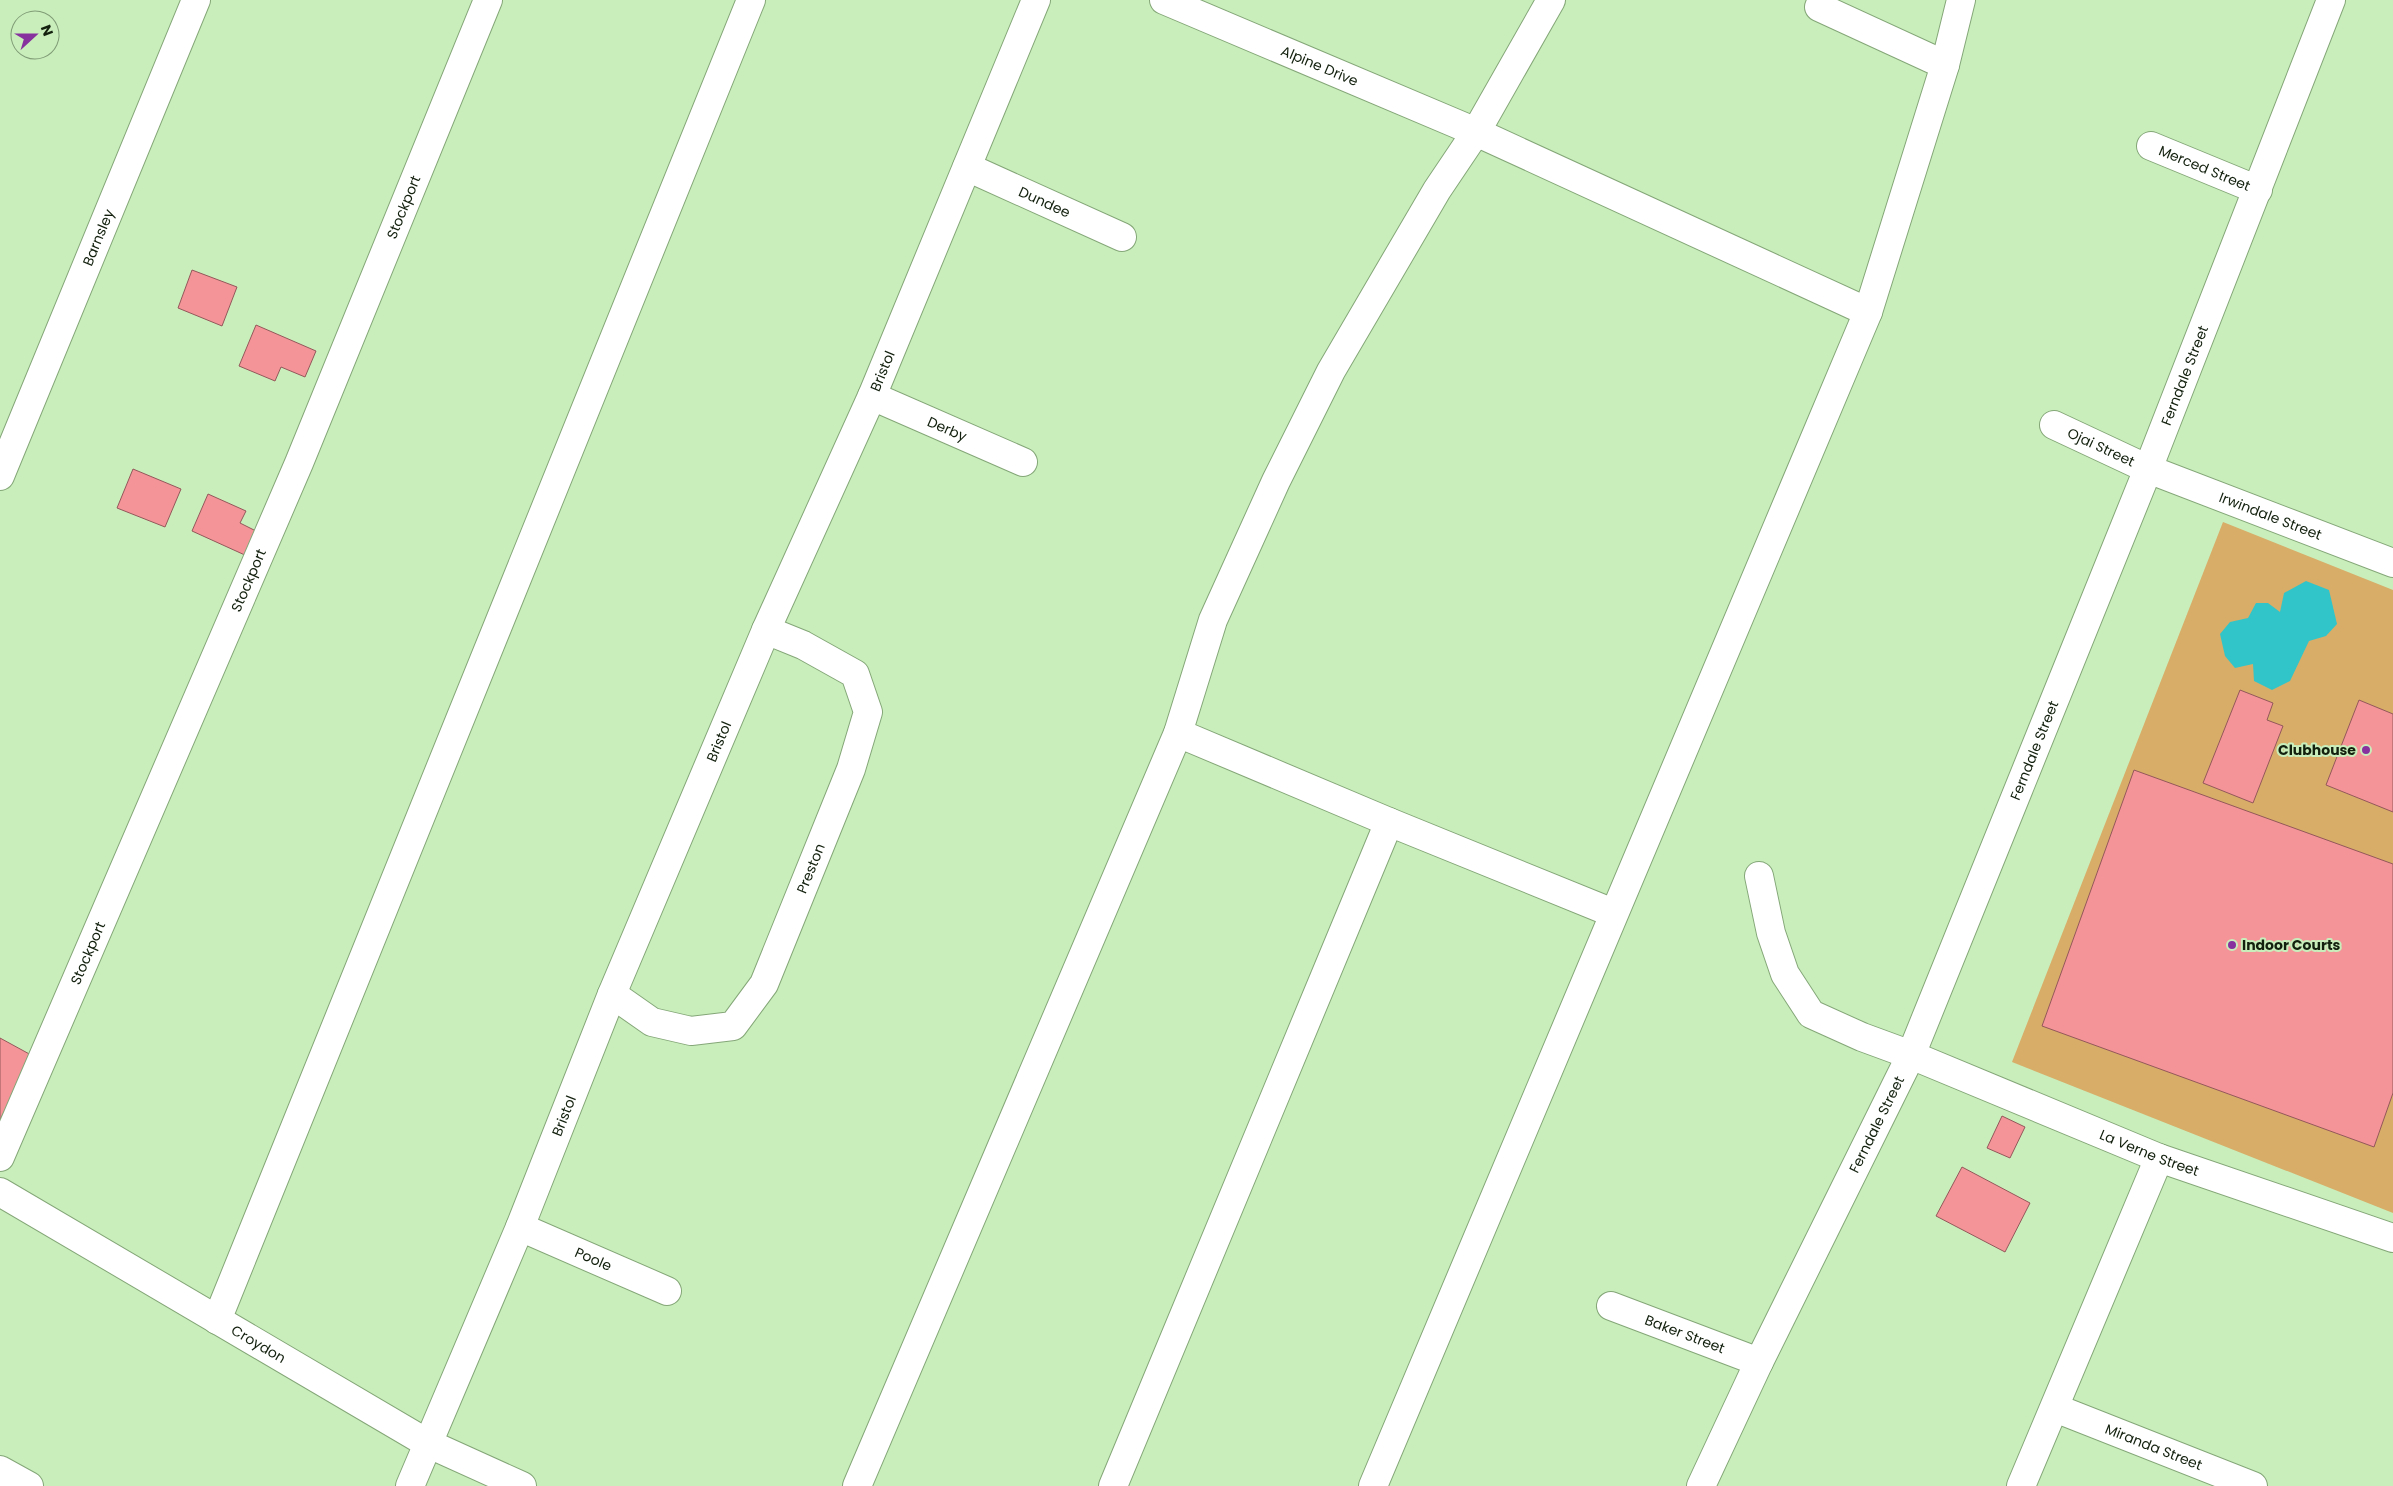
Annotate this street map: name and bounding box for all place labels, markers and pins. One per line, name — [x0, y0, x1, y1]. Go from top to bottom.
place label: Clubhouse — [2278, 740, 2356, 760]
marker: Clubhouse — [2360, 744, 2372, 756]
place label: Indoor Courts — [2242, 935, 2341, 955]
marker: Indoor Courts — [2226, 939, 2238, 951]

